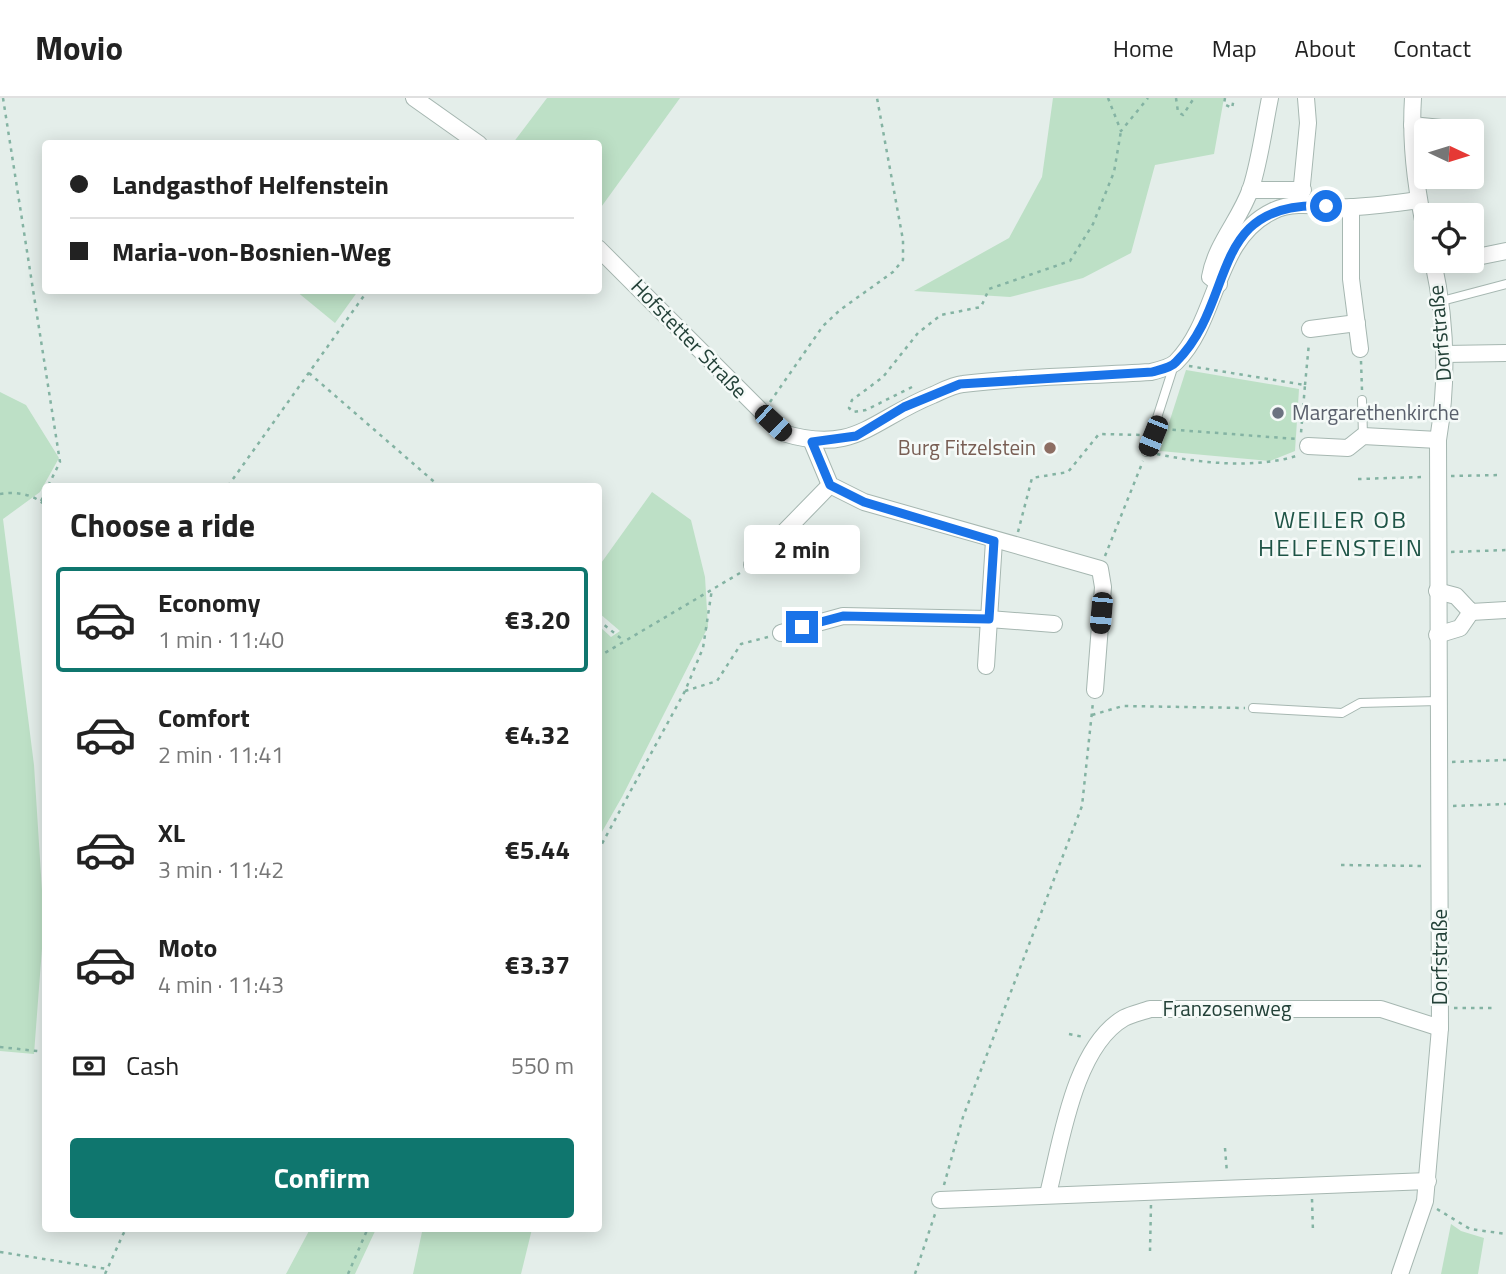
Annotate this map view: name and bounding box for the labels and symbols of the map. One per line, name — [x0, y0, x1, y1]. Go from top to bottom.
north arrow — [1414, 119, 1484, 189]
route start — [1310, 190, 1342, 222]
street label: Hofstetter Straße — [624, 271, 755, 406]
street label: Dorfstraße — [1419, 284, 1459, 383]
place label: Margarethenkirche — [1292, 396, 1459, 428]
car — [751, 401, 796, 445]
marker: Margarethenkirche — [1270, 405, 1286, 421]
car — [1136, 413, 1171, 459]
place label: Burg Fitzelstein — [898, 431, 1036, 463]
marker: Burg Fitzelstein — [1042, 440, 1058, 456]
district label: WEILER OB HELFENSTEIN — [1258, 501, 1424, 565]
callout: 2 min — [744, 526, 860, 574]
car — [1089, 591, 1114, 635]
route end — [786, 611, 818, 643]
street label: Dorfstraße — [1423, 909, 1455, 1005]
street label: Franzosenweg — [1162, 992, 1292, 1024]

